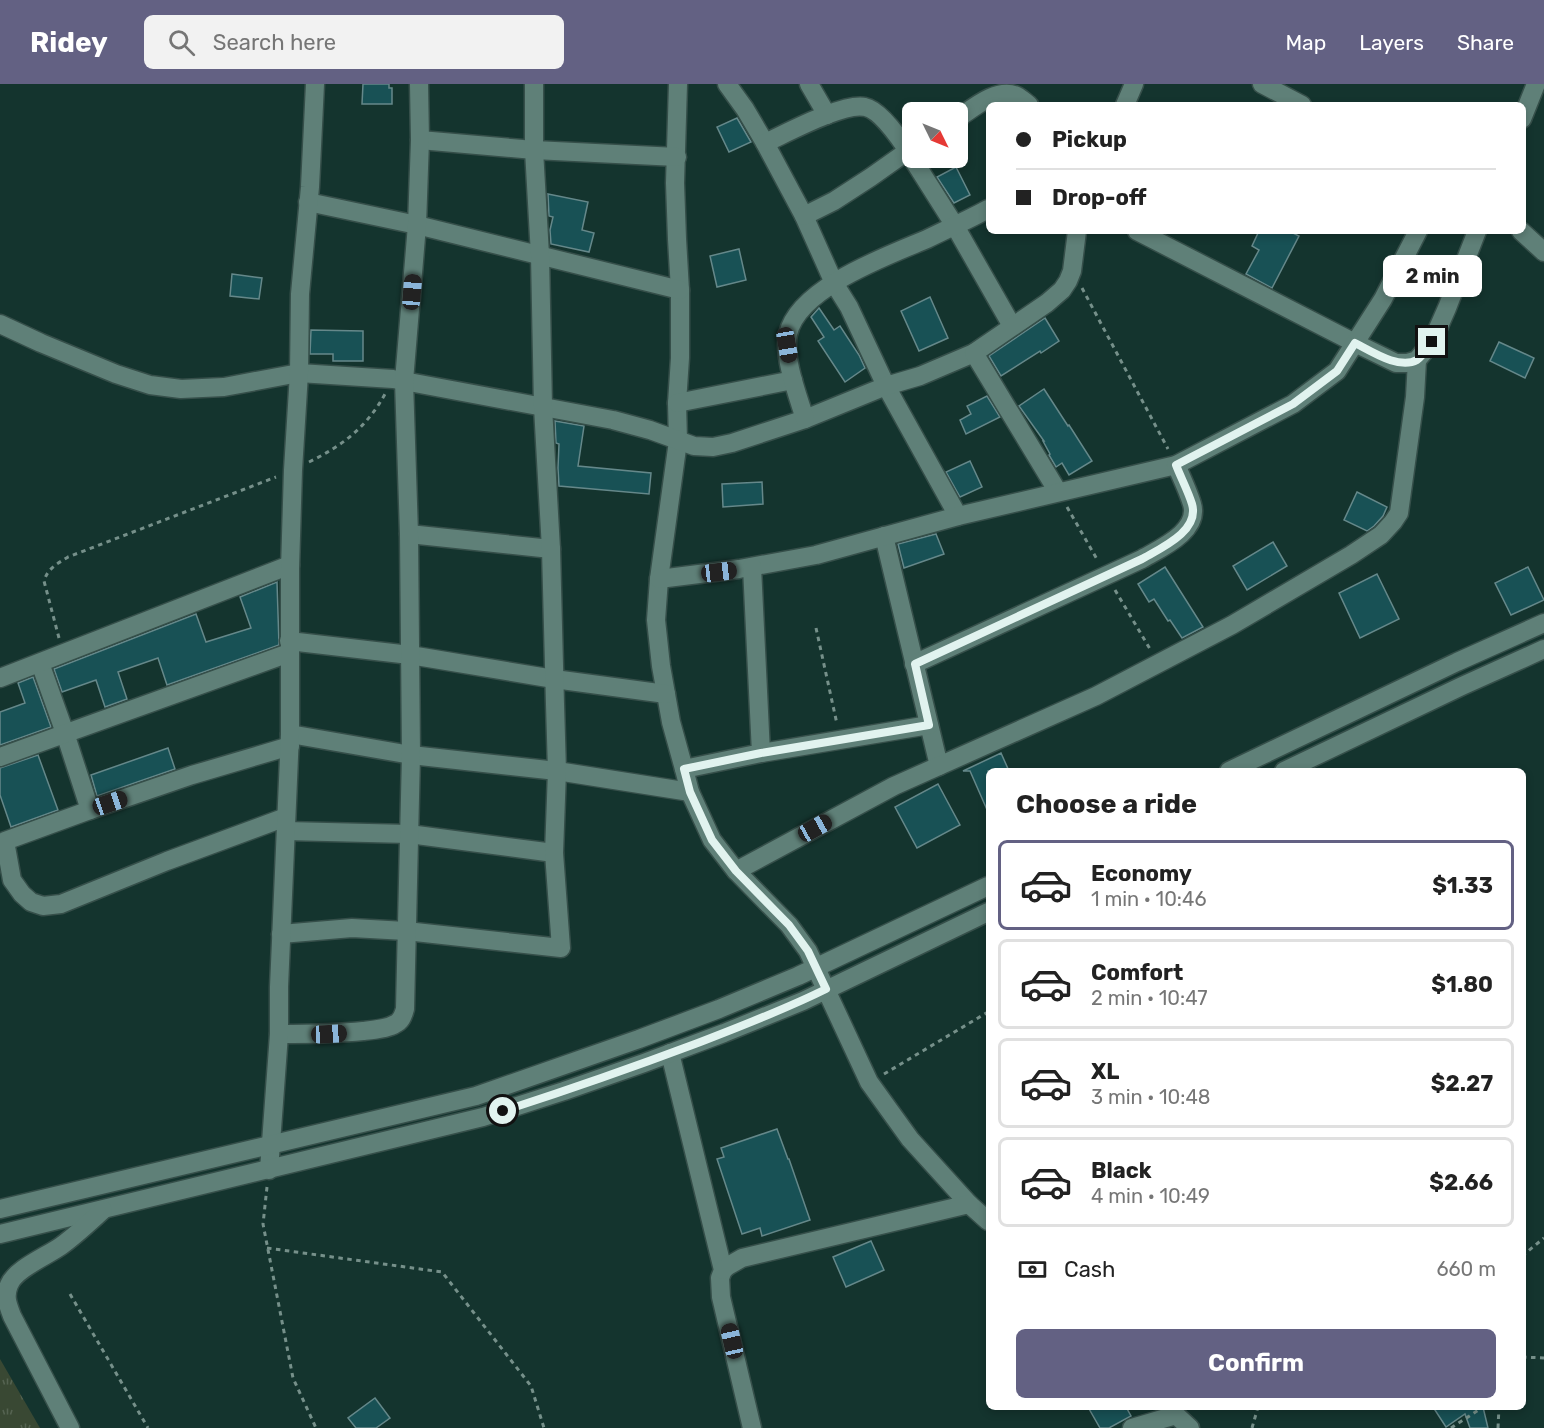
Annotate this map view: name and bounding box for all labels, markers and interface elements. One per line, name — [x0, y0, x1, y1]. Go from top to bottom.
search box — [144, 15, 564, 69]
text: Ridey — [30, 26, 108, 59]
icon: search — [165, 26, 198, 59]
text: Search here — [213, 29, 336, 56]
text: Map — [1285, 30, 1326, 55]
text: Layers — [1359, 30, 1424, 55]
text: Share — [1457, 30, 1514, 55]
north arrow — [902, 102, 968, 168]
map controls — [902, 102, 968, 168]
text: Pickup — [1052, 126, 1127, 153]
text: Drop-off — [1052, 184, 1147, 211]
callout: 2 min — [1382, 255, 1482, 297]
text: 2 min — [1405, 264, 1460, 288]
car — [401, 273, 423, 311]
car — [775, 326, 799, 364]
route end — [1418, 328, 1445, 355]
car — [700, 561, 738, 583]
text: Choose a ride — [1016, 788, 1197, 820]
car — [90, 789, 130, 817]
car — [795, 811, 835, 845]
icon: car — [1019, 858, 1073, 912]
text: Economy — [1091, 860, 1192, 887]
text: $1.33 — [1432, 872, 1493, 899]
text: 1 min · 10:46 — [1091, 887, 1206, 911]
icon: car — [1019, 957, 1073, 1011]
text: Comfort — [1091, 959, 1183, 986]
text: $1.80 — [1431, 971, 1493, 998]
text: 2 min · 10:47 — [1091, 986, 1207, 1010]
car — [311, 1024, 347, 1044]
icon: car — [1019, 1056, 1073, 1110]
text: XL — [1091, 1058, 1119, 1085]
text: $2.27 — [1431, 1070, 1493, 1097]
text: 3 min · 10:48 — [1091, 1085, 1211, 1109]
route start — [489, 1097, 516, 1124]
icon: car — [1019, 1155, 1073, 1209]
text: Black — [1091, 1157, 1152, 1184]
text: $2.66 — [1429, 1169, 1493, 1196]
text: 4 min · 10:49 — [1091, 1184, 1210, 1208]
icon: cash — [1016, 1253, 1049, 1286]
text: Cash — [1064, 1256, 1115, 1283]
text: 660 m — [1437, 1257, 1496, 1281]
car — [719, 1321, 745, 1361]
button: Confirm — [1016, 1329, 1496, 1398]

